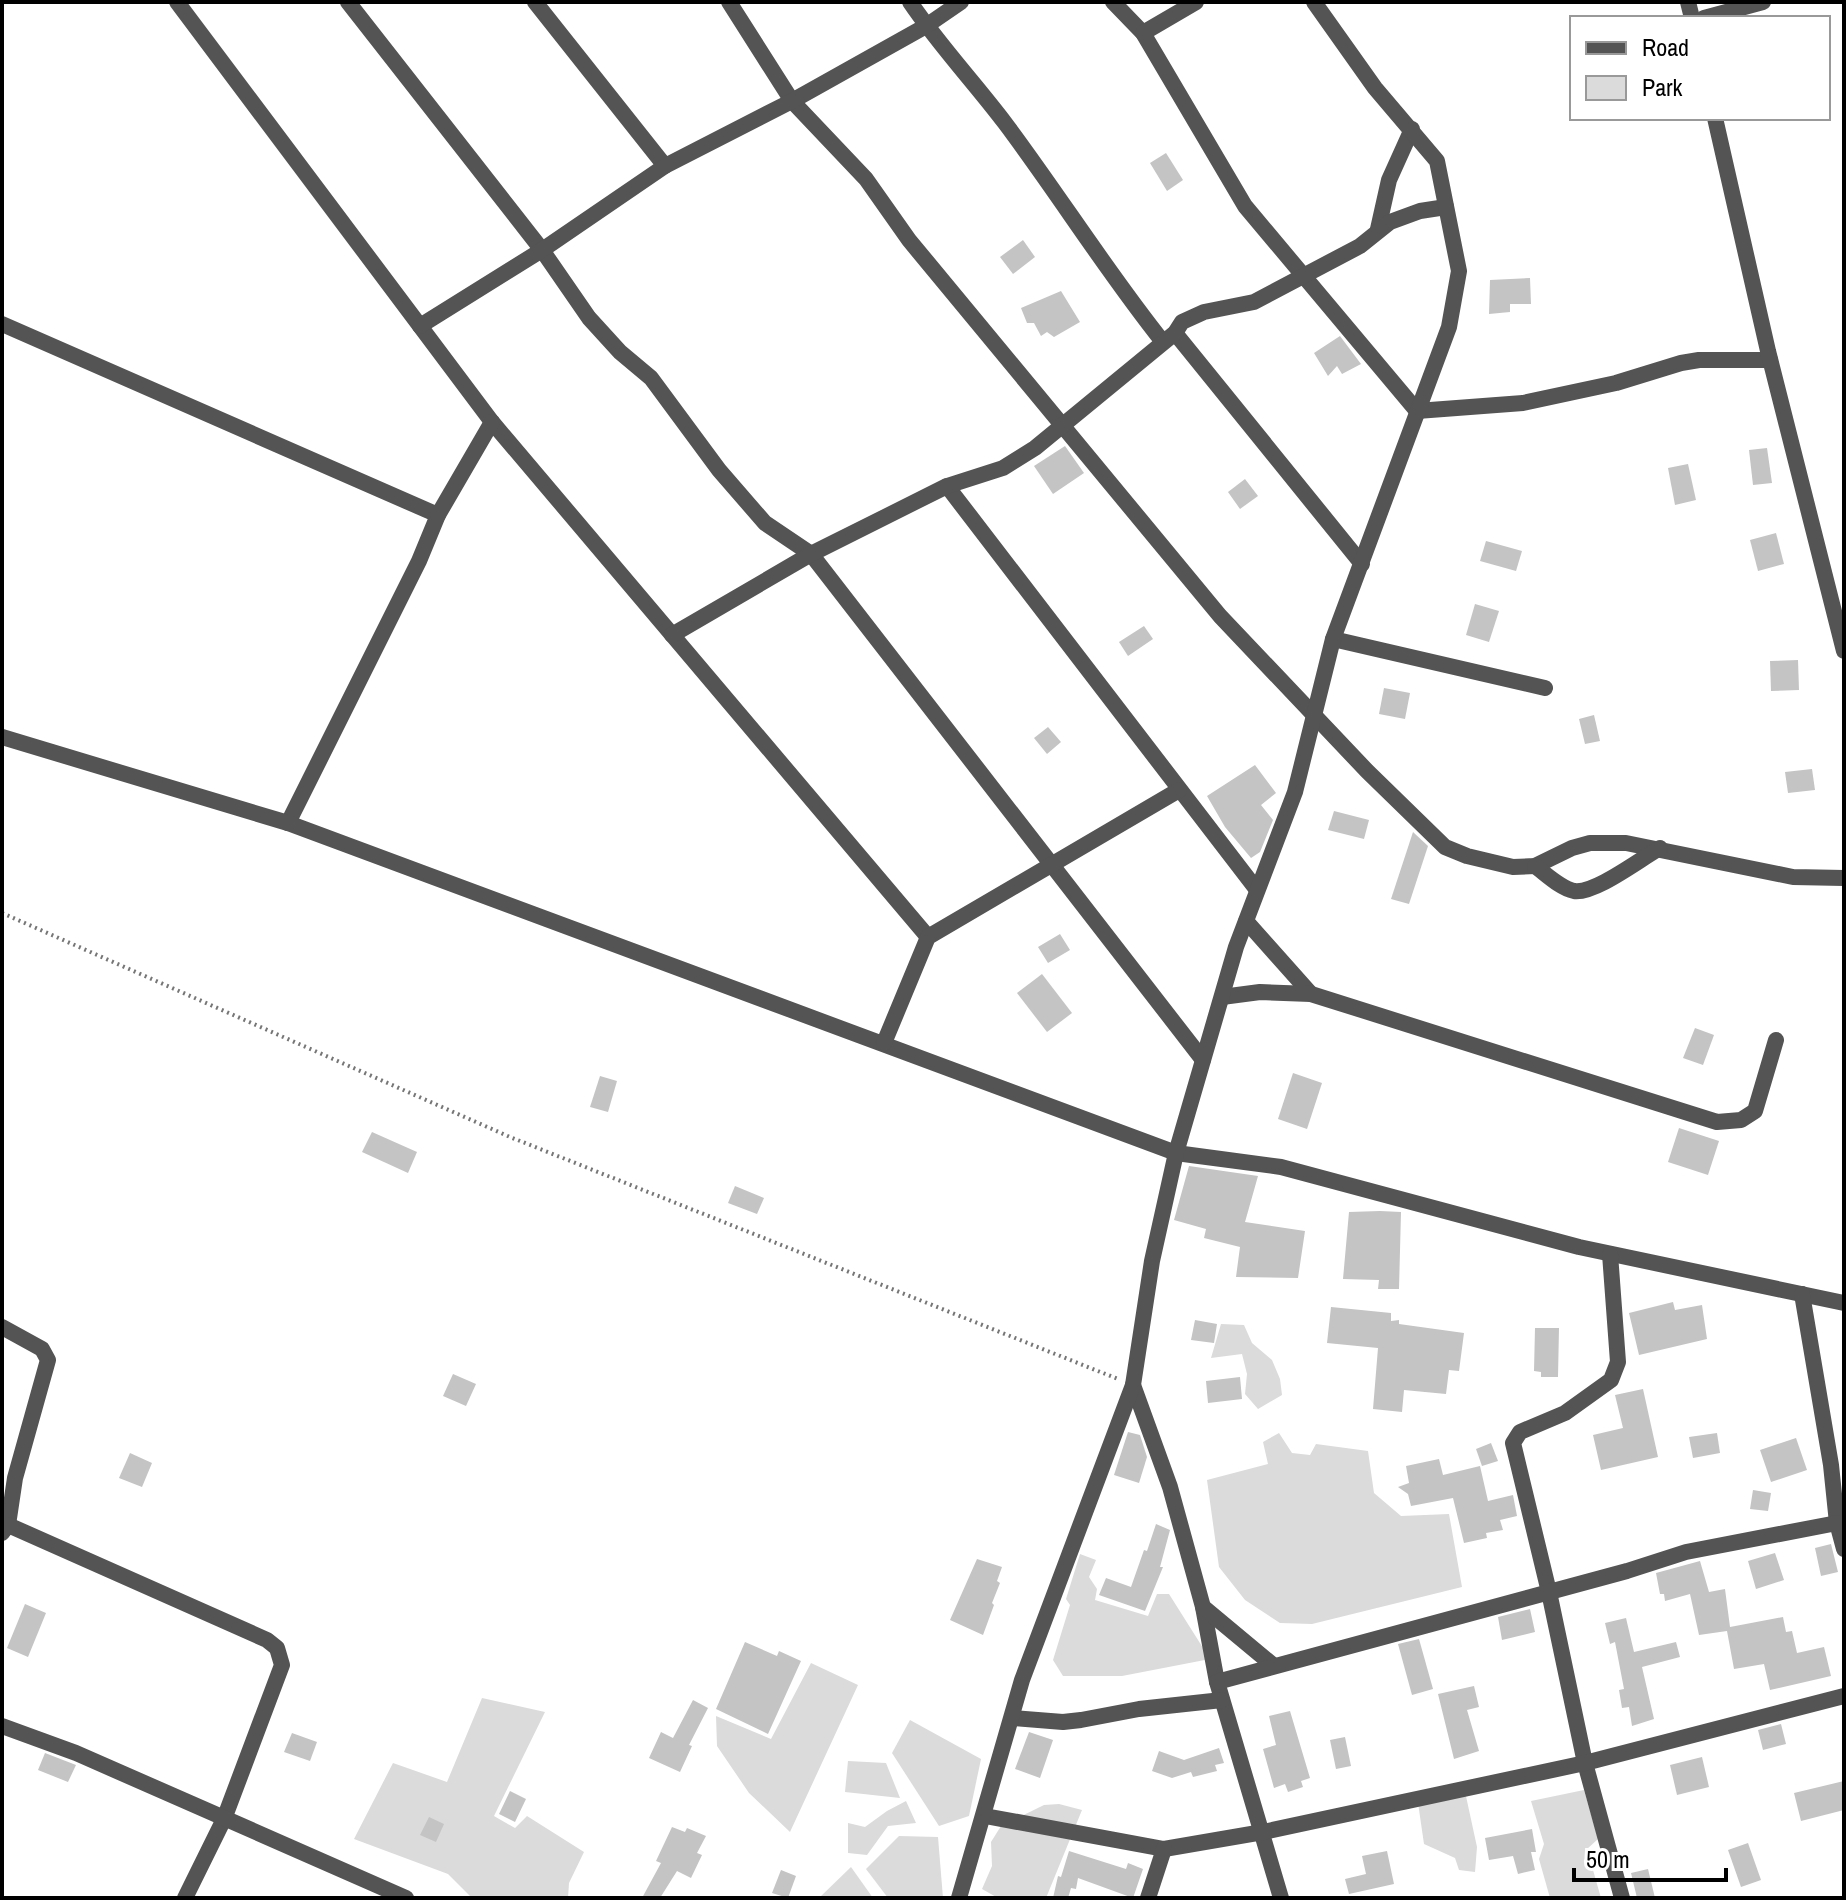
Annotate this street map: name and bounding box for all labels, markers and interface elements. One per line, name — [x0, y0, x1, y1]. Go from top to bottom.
legend — [1570, 16, 1830, 120]
text: Road — [1642, 31, 1689, 63]
text: Park — [1642, 71, 1683, 103]
scale bar — [1574, 1832, 1726, 1882]
text: 50 m — [1586, 1843, 1630, 1875]

